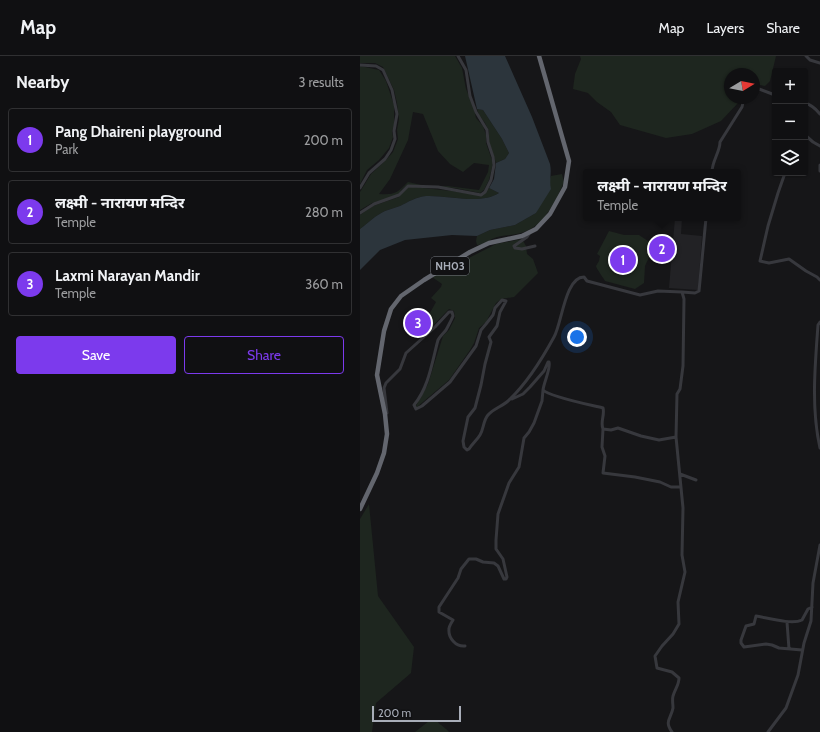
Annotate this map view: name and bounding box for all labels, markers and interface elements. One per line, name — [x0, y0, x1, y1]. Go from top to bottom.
text: Map — [20, 16, 56, 39]
text: Map — [659, 19, 684, 37]
text: Layers — [706, 19, 744, 37]
text: Share — [766, 19, 800, 37]
north arrow — [724, 68, 760, 104]
map controls — [772, 68, 808, 176]
button: + — [772, 68, 808, 104]
text: Nearby — [16, 72, 69, 92]
text: 3 results — [298, 74, 344, 90]
button: − — [772, 104, 808, 140]
text: Pang Dhaireni playground — [55, 123, 222, 141]
text: 1 — [28, 132, 32, 148]
text: 200 m — [304, 132, 343, 148]
button: layers — [772, 140, 808, 176]
text: Park — [55, 141, 78, 157]
popup — [583, 169, 741, 221]
text: लक्ष्मी - नारायण मन्दिर — [597, 177, 727, 195]
text: लक्ष्मी - नारायण मन्दिर — [55, 194, 185, 212]
text: Temple — [597, 197, 638, 213]
text: 2 — [27, 204, 33, 220]
text: 280 m — [305, 204, 343, 220]
text: Temple — [55, 214, 96, 230]
pin: 2 — [649, 234, 675, 264]
pin: 1 — [610, 245, 636, 275]
road number: NH03 — [431, 257, 469, 275]
text: Laxmi Narayan Mandir — [55, 267, 200, 285]
text: 3 — [26, 276, 34, 292]
text: 360 m — [305, 276, 343, 292]
text: Temple — [55, 285, 96, 301]
pin: 3 — [405, 308, 431, 338]
your location — [567, 327, 587, 347]
button: Save — [16, 336, 176, 374]
button: Share — [184, 336, 344, 374]
scale bar — [372, 704, 461, 723]
text: 200 m — [378, 706, 411, 720]

